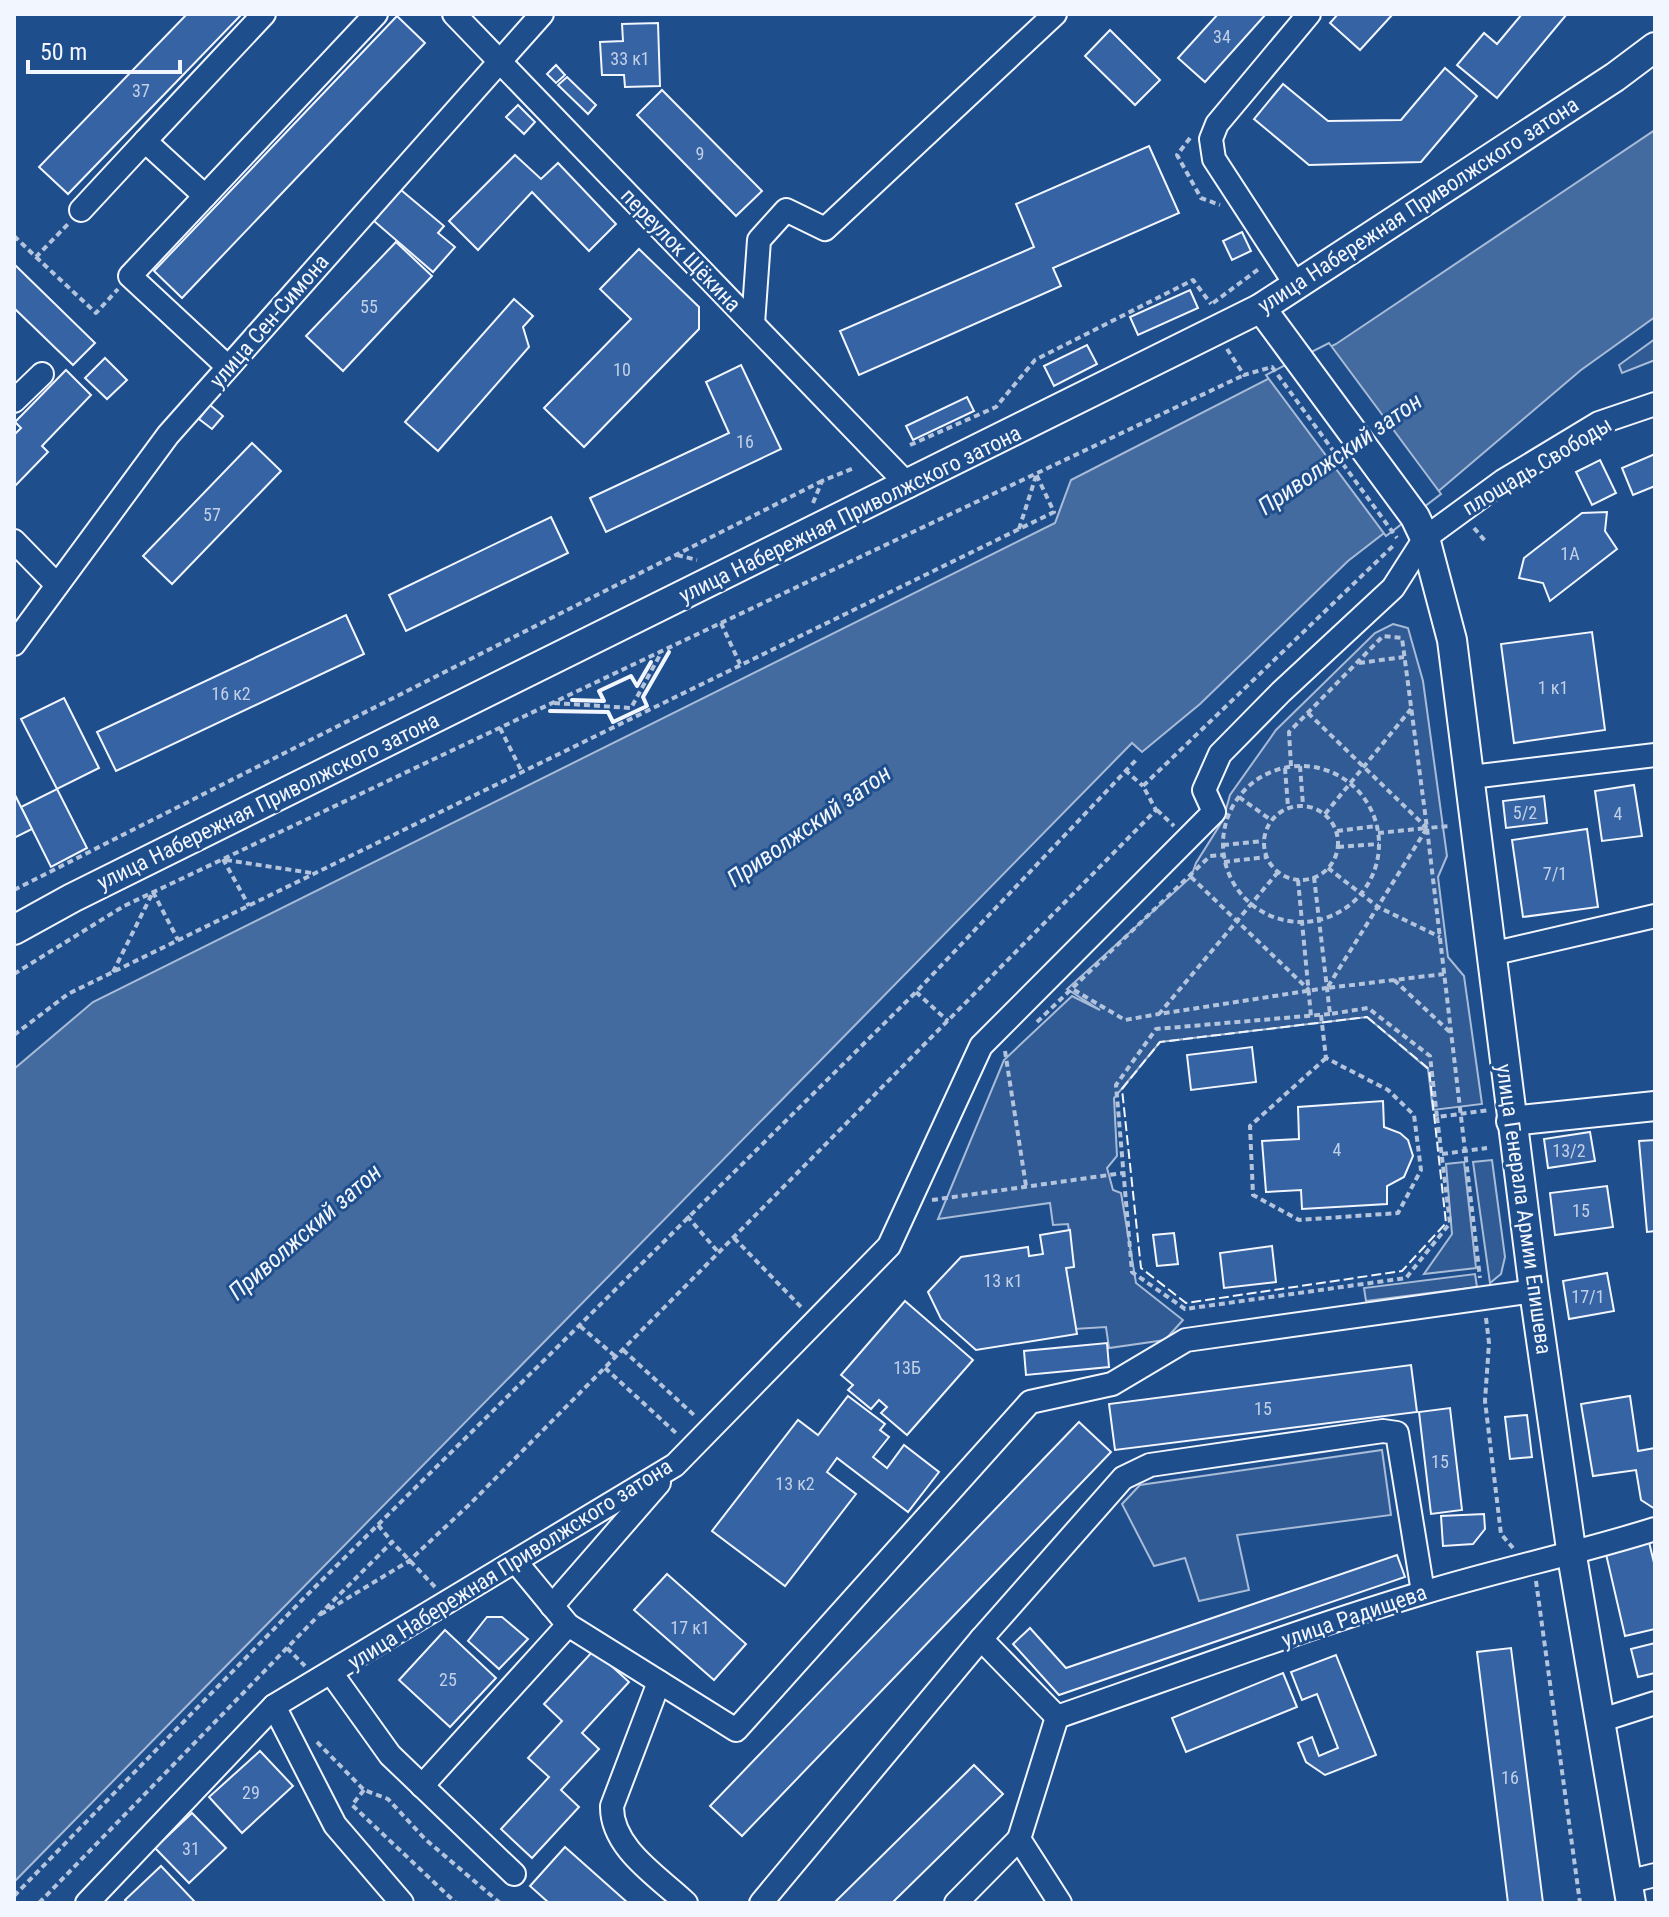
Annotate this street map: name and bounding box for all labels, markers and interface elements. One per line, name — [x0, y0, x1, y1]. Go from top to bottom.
scale bar — [28, 24, 180, 74]
house number: 34 — [1213, 26, 1231, 47]
text: 50 m — [40, 38, 87, 66]
house number: 33 к1 — [610, 48, 650, 69]
house number: 37 — [132, 80, 150, 101]
street label: улица Набережная Приволжского затона — [1253, 92, 1583, 318]
house number: 9 — [696, 143, 704, 164]
street label: переулок Щёкина — [616, 183, 746, 317]
street label: улица Сен-Симона — [204, 249, 334, 393]
house number: 55 — [360, 296, 378, 317]
house number: 10 — [613, 359, 631, 380]
water label: Приволжский затон — [1253, 387, 1427, 521]
street label: площадь Свободы — [1458, 412, 1616, 520]
street label: улица Набережная Приволжского затона — [675, 420, 1025, 608]
house number: 16 — [736, 431, 754, 452]
house number: 57 — [203, 504, 221, 525]
house number: 1А — [1560, 543, 1580, 564]
house number: 1 к1 — [1538, 677, 1568, 698]
house number: 16 к2 — [211, 683, 251, 704]
street label: улица Набережная Приволжского затона — [93, 707, 443, 895]
water label: Приволжский затон — [722, 759, 896, 893]
house number: 5/2 — [1513, 802, 1537, 823]
house number: 4 — [1614, 803, 1623, 824]
house number: 7/1 — [1543, 863, 1567, 884]
street label: улица Генерала Армии Епишева — [1491, 1062, 1557, 1356]
house number: 4 — [1333, 1139, 1342, 1160]
house number: 13/2 — [1552, 1140, 1586, 1161]
water label: Приволжский затон — [223, 1158, 387, 1306]
house number: 15 — [1572, 1200, 1590, 1221]
house number: 13 к1 — [983, 1270, 1023, 1291]
house number: 17/1 — [1571, 1286, 1605, 1307]
house number: 13Б — [893, 1357, 921, 1378]
house number: 15 — [1254, 1398, 1272, 1419]
house number: 15 — [1431, 1451, 1449, 1472]
street label: улица Набережная Приволжского затона — [343, 1453, 677, 1675]
house number: 13 к2 — [775, 1473, 815, 1494]
street label: улица Радищева — [1278, 1579, 1430, 1653]
house number: 17 к1 — [670, 1617, 710, 1638]
house number: 25 — [439, 1669, 457, 1690]
house number: 16 — [1501, 1767, 1519, 1788]
house number: 29 — [242, 1782, 260, 1803]
house number: 31 — [182, 1838, 200, 1859]

